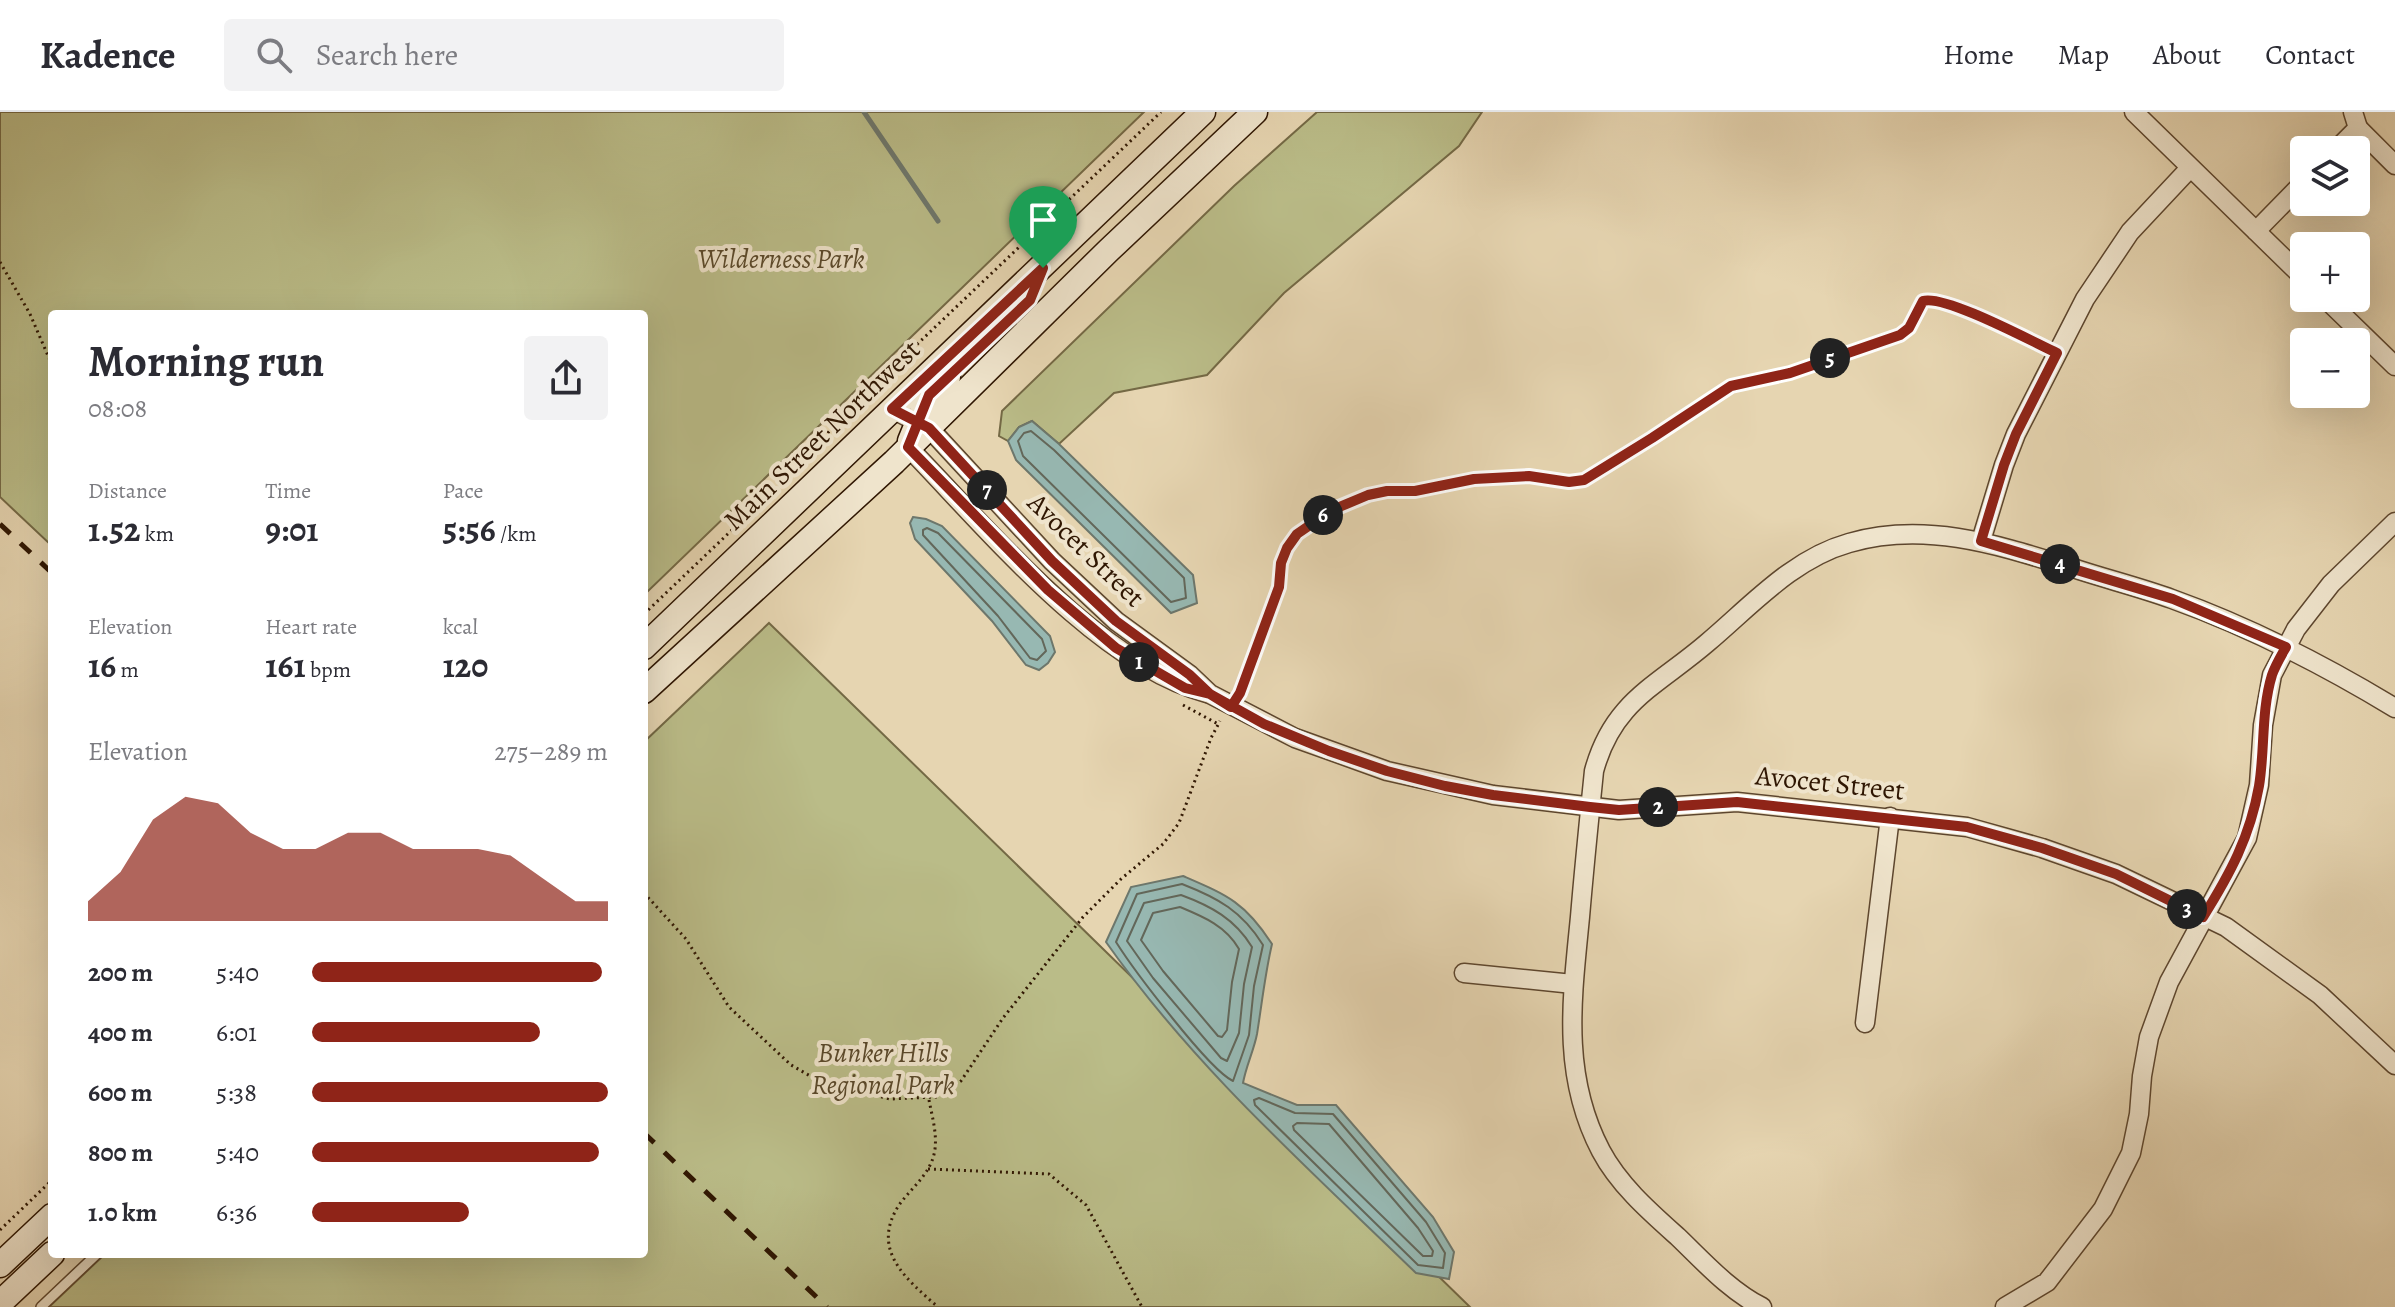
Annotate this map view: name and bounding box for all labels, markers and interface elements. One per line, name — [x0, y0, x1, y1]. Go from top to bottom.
search box — [224, 19, 784, 91]
text: Kadence — [40, 29, 176, 81]
icon: search — [252, 33, 296, 77]
text: Search here — [316, 35, 458, 75]
text: Home — [1943, 36, 2014, 74]
text: Map — [2058, 36, 2109, 74]
text: About — [2153, 36, 2221, 74]
text: Contact — [2265, 36, 2355, 74]
map controls — [2290, 136, 2370, 408]
button: layers — [2290, 136, 2370, 216]
pin — [1009, 186, 1077, 268]
icon: arrive — [1021, 198, 1065, 242]
button: + — [2290, 232, 2370, 312]
park label: Wilderness Park — [697, 240, 865, 278]
button: − — [2290, 328, 2370, 408]
text: Morning run — [88, 331, 324, 391]
street label: Main Street Northwest — [715, 331, 929, 539]
button: share — [524, 336, 608, 420]
pin: 5 — [1810, 338, 1850, 378]
text: 5 — [1825, 343, 1835, 373]
text: 08:08 — [88, 391, 147, 426]
pin: 7 — [967, 470, 1007, 510]
text: 7 — [982, 475, 992, 505]
text: Distance — [88, 476, 167, 506]
text: Time — [265, 476, 311, 506]
text: Pace — [443, 476, 483, 506]
street label: Avocet Street — [1018, 484, 1153, 616]
pin: 6 — [1303, 495, 1343, 535]
text: 6 — [1318, 500, 1328, 530]
text: 1.52 — [88, 506, 140, 553]
text: 9:01 — [265, 506, 318, 553]
text: 5:56 — [443, 506, 496, 553]
text: km — [140, 519, 174, 549]
text: /km — [496, 519, 537, 549]
pin: 4 — [2040, 544, 2080, 584]
text: 4 — [2055, 549, 2065, 579]
text: Elevation — [88, 612, 172, 642]
text: Heart rate — [265, 612, 357, 642]
text: kcal — [443, 612, 478, 642]
text: 16 — [88, 642, 116, 689]
text: 161 — [265, 642, 306, 689]
text: 120 — [443, 642, 488, 689]
pin: 1 — [1119, 642, 1159, 682]
text: 1 — [1135, 647, 1143, 677]
text: m — [116, 655, 139, 685]
text: bpm — [306, 655, 351, 685]
text: Elevation — [88, 734, 188, 769]
text: 275–289 m — [494, 734, 608, 769]
street label: Avocet Street — [1753, 756, 1906, 810]
pin: 2 — [1638, 787, 1678, 827]
text: 2 — [1653, 792, 1663, 822]
pin: 3 — [2167, 889, 2207, 929]
text: 3 — [2182, 894, 2192, 924]
text: 200 m — [88, 955, 153, 990]
text: 5:40 — [216, 955, 259, 990]
text: 400 m — [88, 1015, 153, 1050]
text: 6:01 — [216, 1015, 257, 1050]
park label: Bunker Hills Regional Park — [811, 1034, 955, 1104]
text: 600 m — [88, 1075, 153, 1110]
text: 5:38 — [216, 1075, 257, 1110]
text: 800 m — [88, 1135, 153, 1170]
text: 5:40 — [216, 1135, 259, 1170]
text: 1.0 km — [88, 1195, 157, 1230]
text: 6:36 — [216, 1195, 257, 1230]

